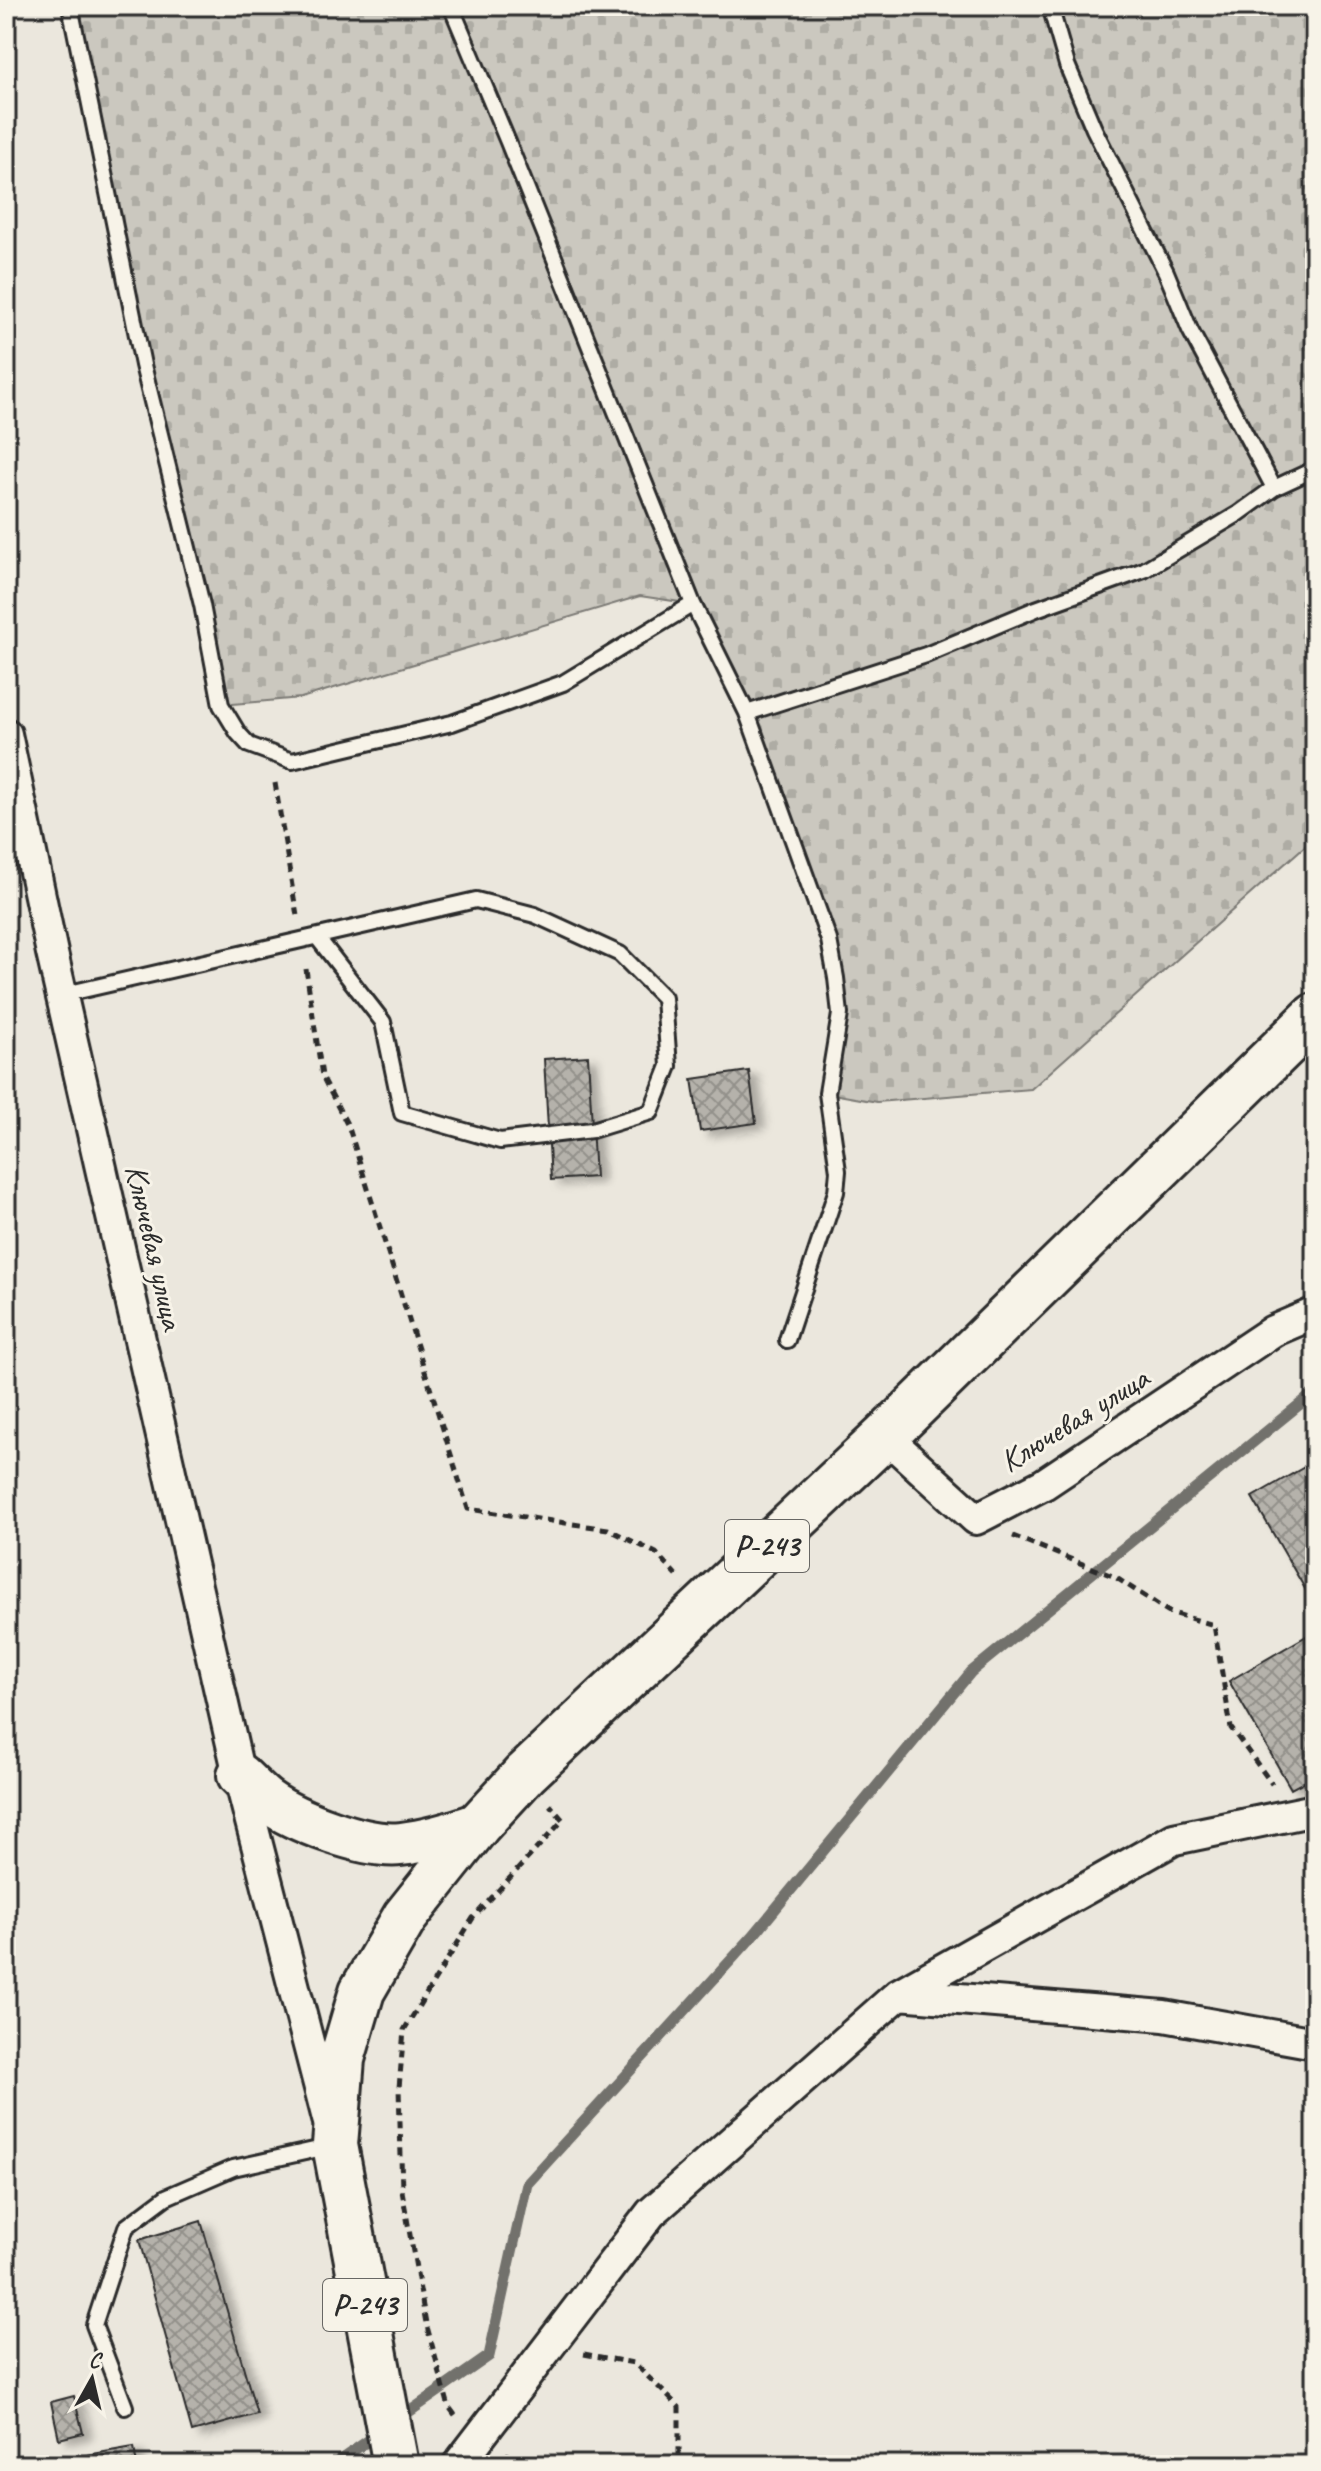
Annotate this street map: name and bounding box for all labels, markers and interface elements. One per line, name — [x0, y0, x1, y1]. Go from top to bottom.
street label: Ключевая улица — [116, 1161, 194, 1336]
street label: Ключевая улица — [992, 1356, 1158, 1481]
road number: Р-243 — [725, 1520, 809, 1572]
road number: Р-243 — [323, 2279, 407, 2331]
north arrow — [52, 2339, 132, 2419]
text: С — [87, 2346, 105, 2375]

